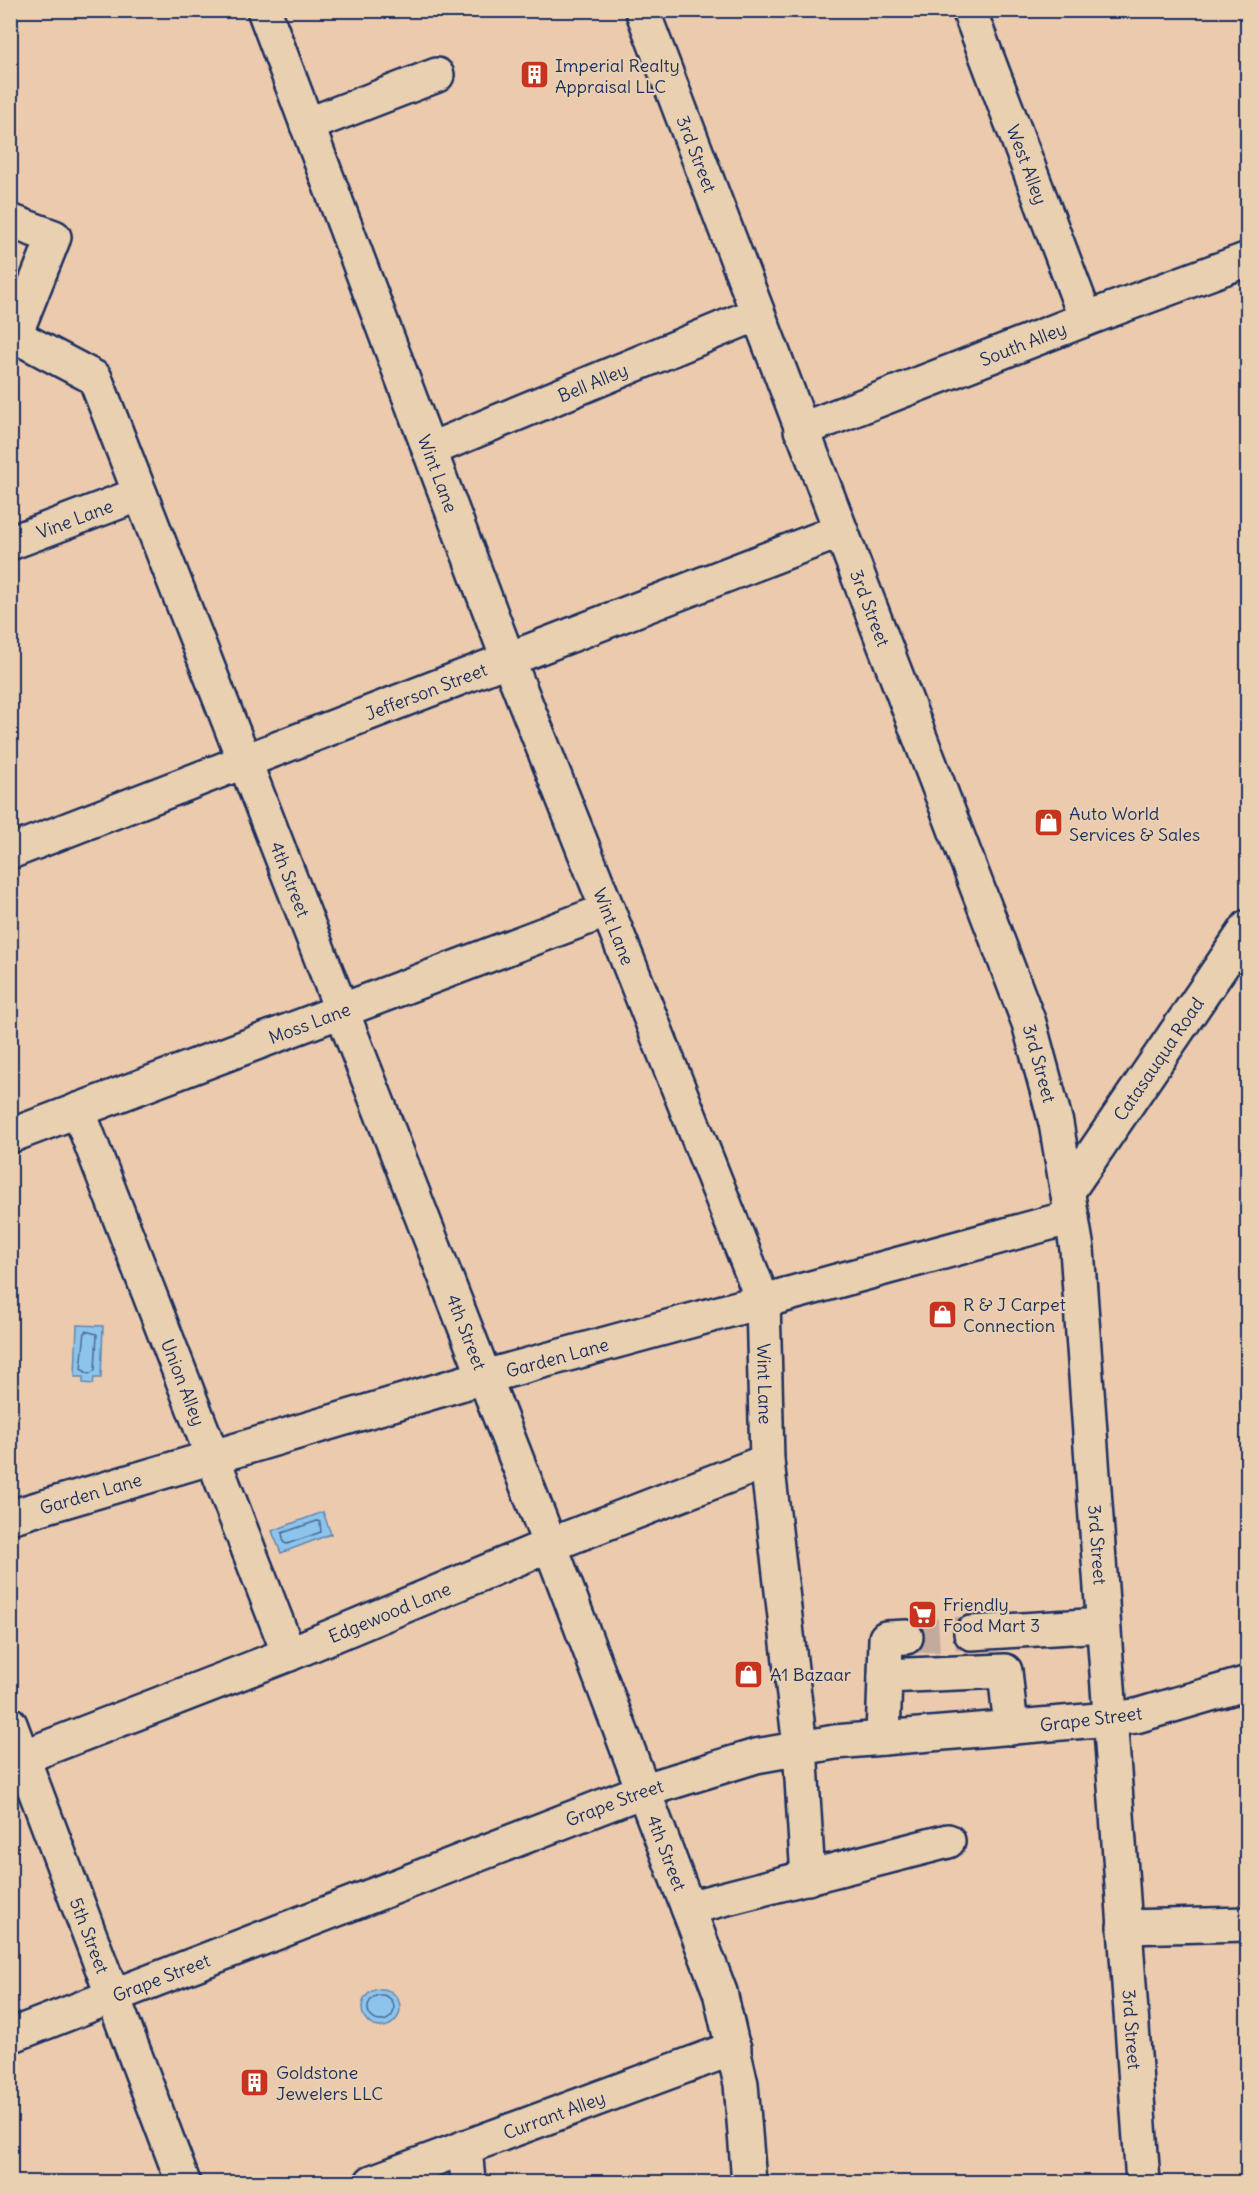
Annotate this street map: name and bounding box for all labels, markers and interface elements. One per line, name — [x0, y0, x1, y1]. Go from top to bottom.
place label: Imperial Realty Appraisal LLC — [555, 54, 680, 98]
building icon: Imperial Realty Appraisal LLC — [518, 59, 550, 91]
street label: 3rd Street — [672, 112, 722, 195]
street label: West Alley — [1002, 121, 1053, 207]
street label: South Alley — [976, 316, 1069, 371]
street label: Bell Alley — [554, 358, 631, 407]
street label: Wint Lane — [413, 431, 463, 515]
street label: Vine Lane — [33, 494, 116, 544]
street label: 3rd Street — [845, 566, 895, 649]
street label: Jefferson Street — [362, 657, 490, 725]
place label: Auto World Services & Sales — [1069, 802, 1200, 846]
shop icon: Auto World Services & Sales — [1032, 807, 1064, 839]
street label: 4th Street — [265, 838, 315, 920]
street label: Wint Lane — [589, 884, 640, 968]
street label: Catasauqua Road — [1108, 992, 1209, 1125]
street label: Moss Lane — [265, 997, 353, 1049]
street label: 3rd Street — [1018, 1021, 1061, 1105]
street label: 4th Street — [442, 1291, 492, 1373]
place label: R & J Carpet Connection — [963, 1293, 1066, 1337]
shop icon: R & J Carpet Connection — [926, 1298, 958, 1330]
street label: Garden Lane — [503, 1332, 611, 1382]
street label: Union Alley — [156, 1336, 211, 1429]
street label: Wint Lane — [753, 1343, 778, 1425]
street label: Garden Lane — [37, 1467, 144, 1519]
street label: 3rd Street — [1084, 1504, 1112, 1585]
street label: Edgewood Lane — [325, 1576, 454, 1648]
place label: Friendly Food Mart 3 — [943, 1593, 1040, 1637]
supermarket icon: Friendly Food Mart 3 — [906, 1598, 938, 1630]
shop icon: A1 Bazaar — [733, 1658, 765, 1690]
place label: A1 Bazaar — [770, 1663, 852, 1686]
street label: Grape Street — [1039, 1701, 1143, 1737]
street label: Grape Street — [562, 1774, 666, 1831]
street label: 4th Street — [642, 1812, 692, 1894]
street label: 5th Street — [65, 1894, 115, 1977]
street label: Grape Street — [109, 1948, 213, 2007]
street label: 3rd Street — [1118, 1988, 1147, 2070]
place label: Goldstone Jewelers LLC — [276, 2061, 383, 2105]
building icon: Goldstone Jewelers LLC — [239, 2066, 271, 2098]
street label: Currant Alley — [500, 2085, 608, 2144]

